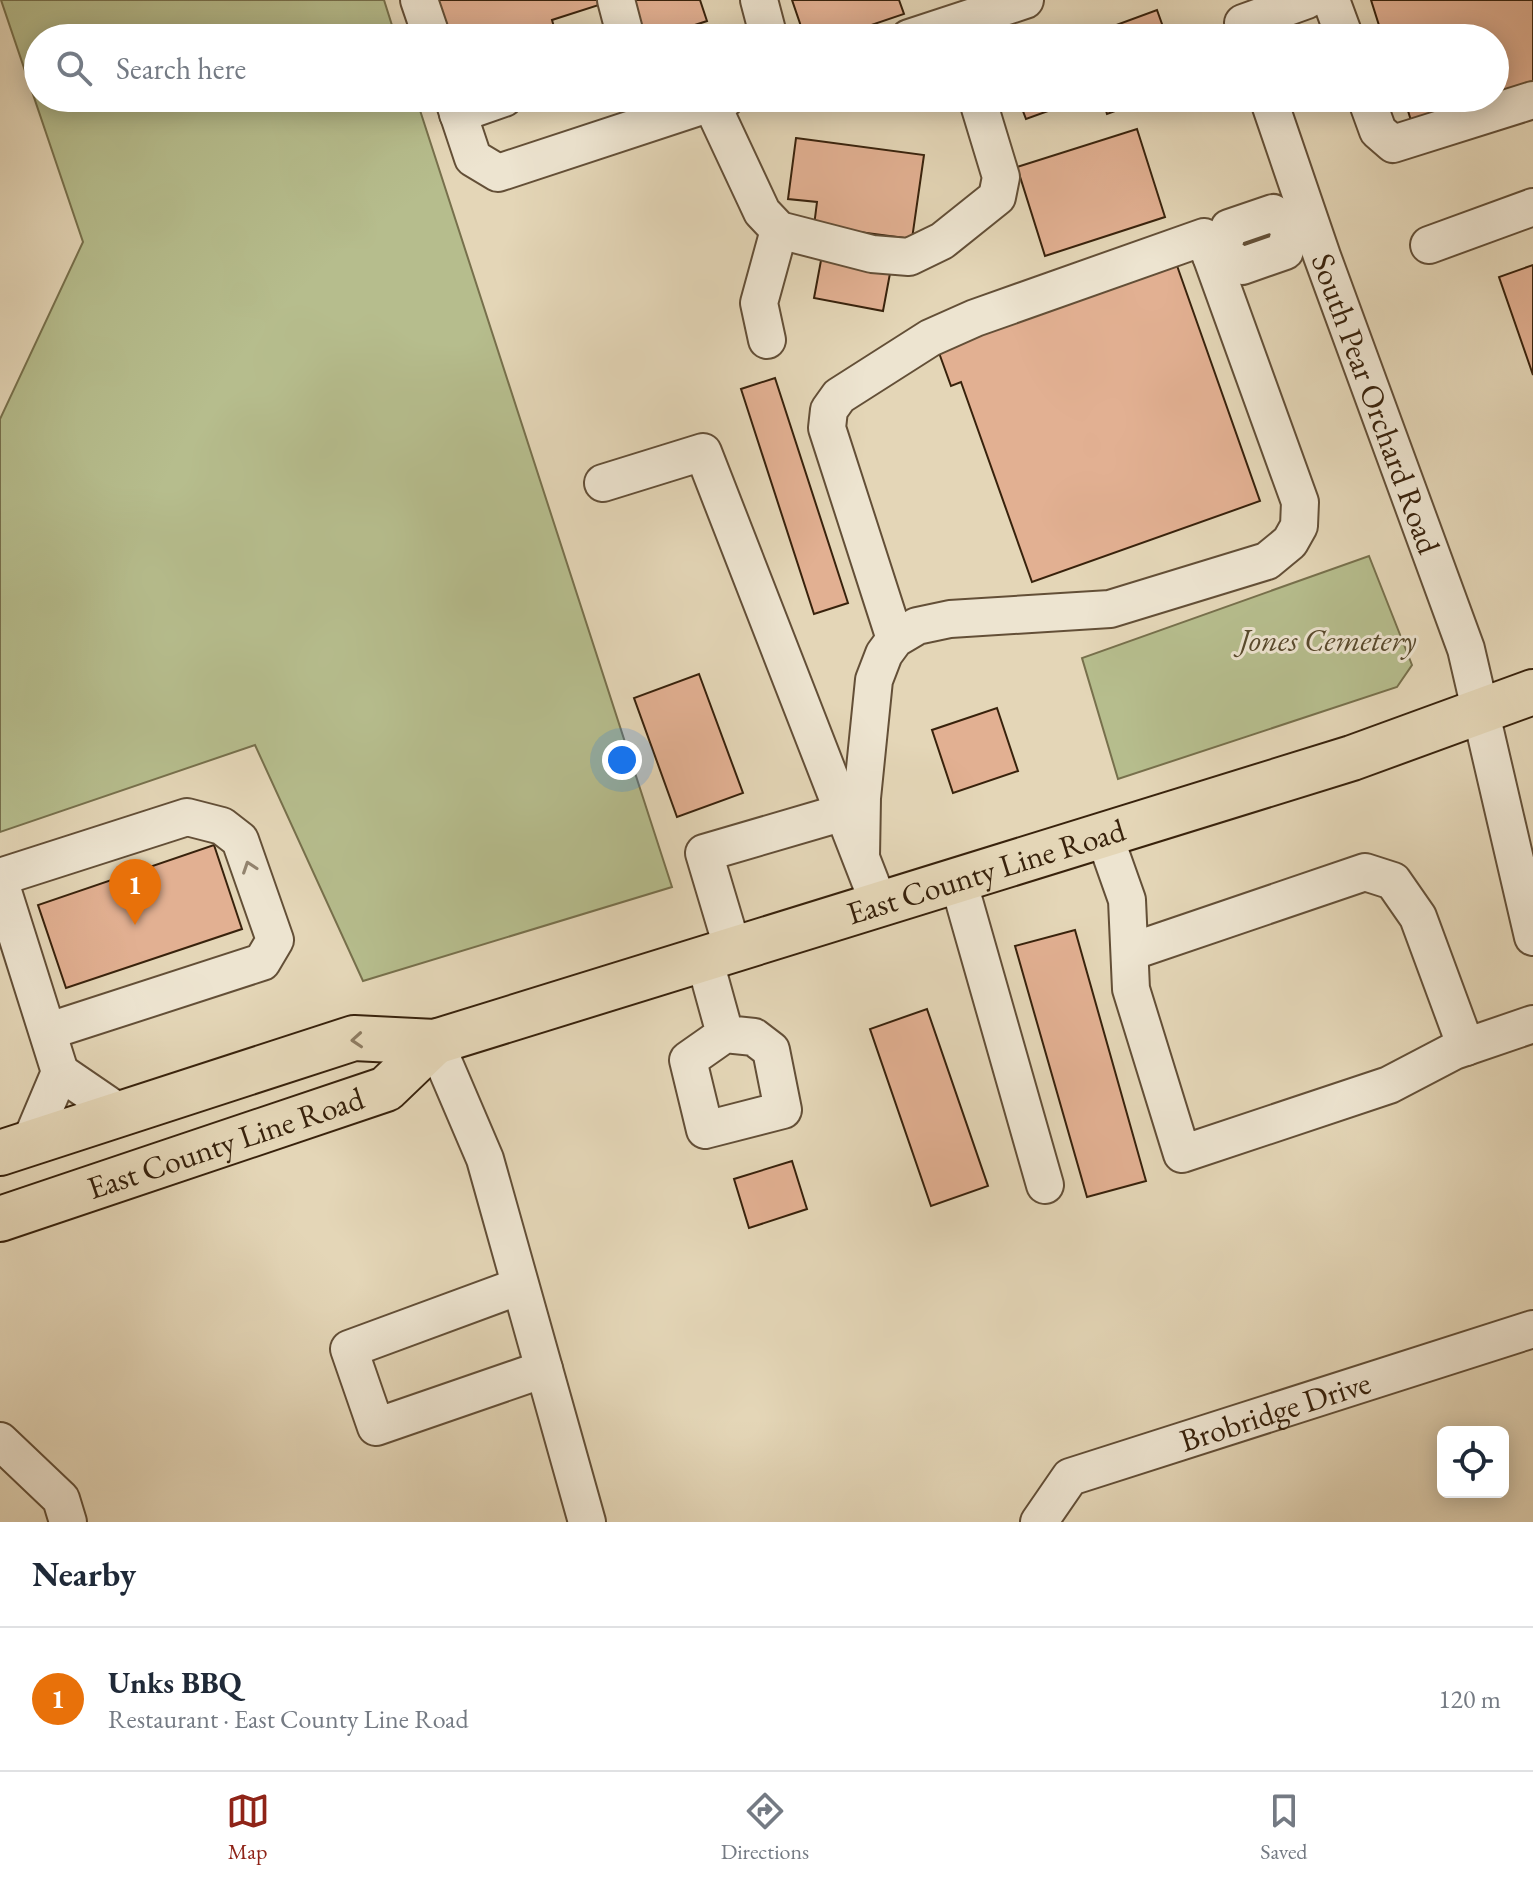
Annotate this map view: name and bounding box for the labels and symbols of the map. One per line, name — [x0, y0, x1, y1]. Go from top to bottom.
street label: South Pear Orchard Road — [1302, 248, 1451, 560]
park label: Jones Cemetery — [1233, 619, 1417, 661]
your location — [602, 740, 642, 780]
street label: East County Line Road — [842, 808, 1131, 934]
pin: 1 — [109, 859, 161, 925]
one-way arrow — [243, 860, 259, 874]
one-way arrow — [351, 1031, 364, 1048]
street label: East County Line Road — [82, 1077, 370, 1209]
street label: Brobridge Drive — [1175, 1361, 1376, 1462]

